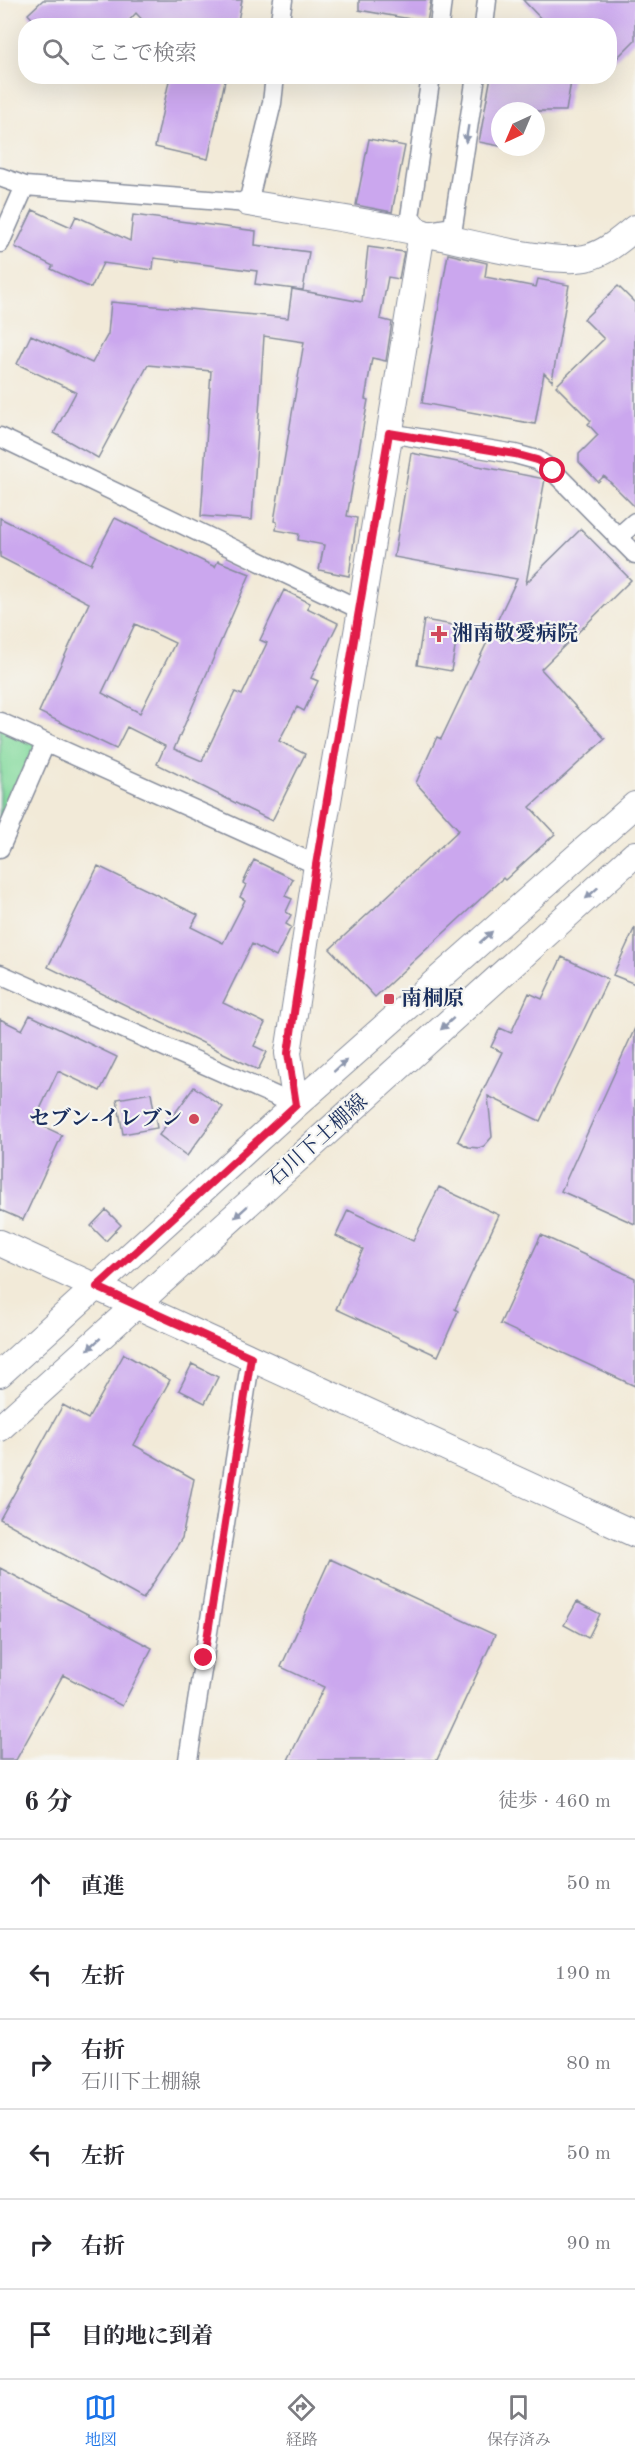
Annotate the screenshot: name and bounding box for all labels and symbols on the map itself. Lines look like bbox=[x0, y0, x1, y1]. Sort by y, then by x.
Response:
north arrow bbox=[491, 102, 545, 156]
one-way arrow bbox=[463, 125, 472, 144]
route start bbox=[539, 457, 565, 483]
place label: 湘南敬愛病院 bbox=[452, 622, 578, 645]
marker: 湘南敬愛病院 bbox=[430, 625, 448, 643]
one-way arrow bbox=[584, 886, 599, 900]
one-way arrow bbox=[478, 931, 493, 944]
place label: 南桐原 bbox=[401, 987, 464, 1010]
marker: 南桐原 bbox=[382, 992, 396, 1006]
one-way arrow bbox=[440, 1017, 455, 1030]
one-way arrow bbox=[332, 1060, 347, 1073]
street label: 石川下土棚線 bbox=[263, 1090, 372, 1191]
place label: セブン-イレブン bbox=[29, 1107, 182, 1130]
marker: セブン-イレブン bbox=[187, 1112, 201, 1126]
one-way arrow bbox=[233, 1205, 248, 1219]
one-way arrow bbox=[87, 1337, 102, 1350]
route end bbox=[190, 1644, 216, 1670]

